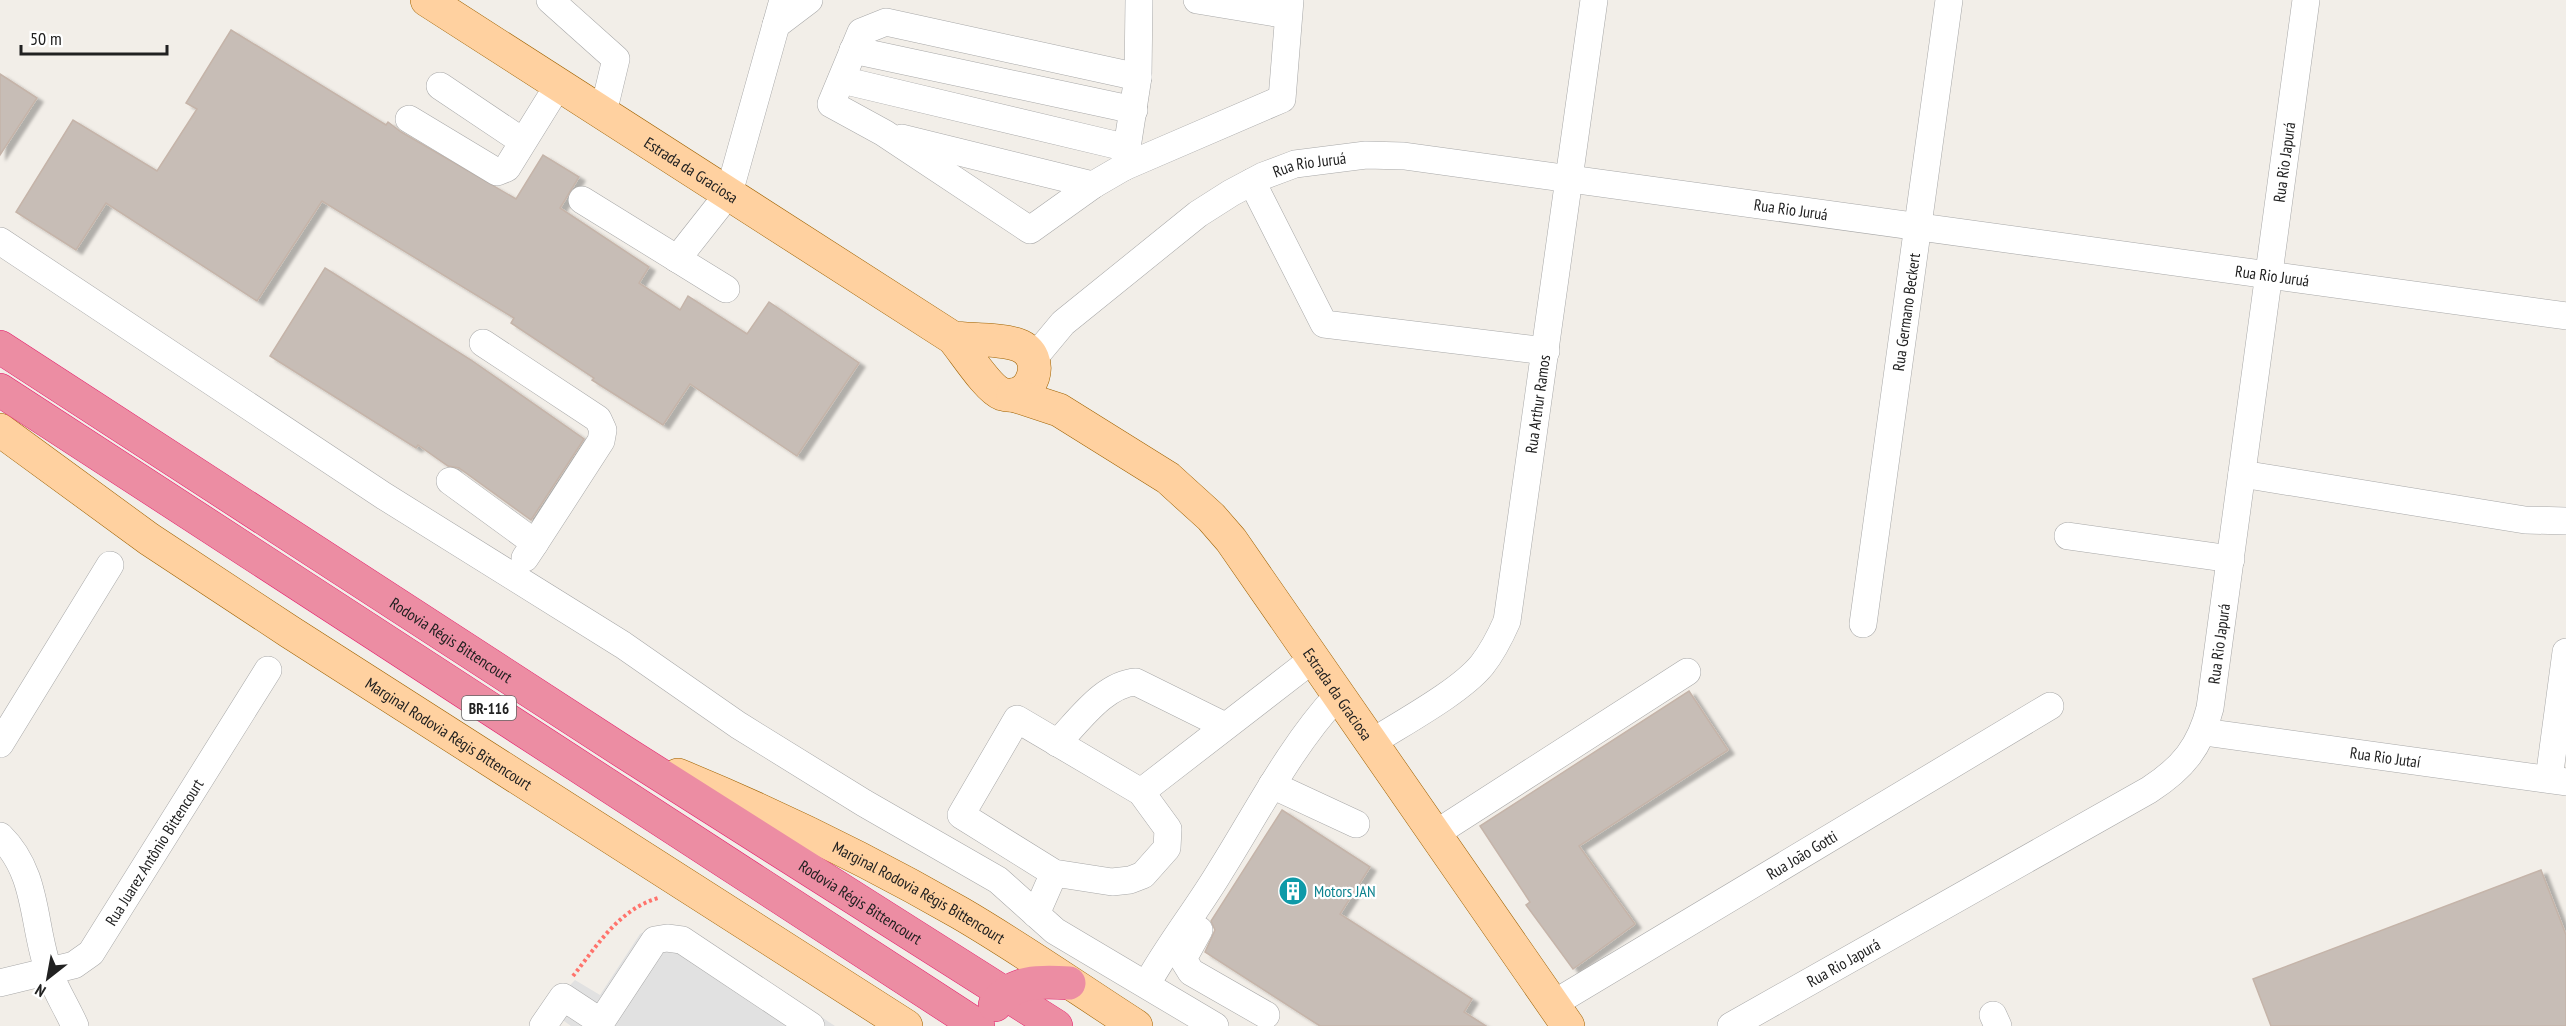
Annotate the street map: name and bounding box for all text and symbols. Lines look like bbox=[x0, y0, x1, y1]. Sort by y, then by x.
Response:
scale bar bbox=[21, 18, 166, 56]
text: 50 m bbox=[30, 27, 62, 50]
street label: Rua Rio Japurá bbox=[2269, 121, 2299, 204]
street label: Estrada da Graciosa bbox=[640, 132, 742, 207]
street label: Rua Rio Juruá bbox=[1270, 148, 1347, 181]
street label: Rua Rio Juruá bbox=[1753, 194, 1829, 224]
street label: Rua Germano Beckert bbox=[1888, 251, 1924, 372]
street label: Rua Rio Juruá bbox=[2234, 261, 2311, 291]
street label: Rua Arthur Ramos bbox=[1521, 353, 1554, 455]
street label: Rodovia Régis Bittencourt bbox=[386, 593, 517, 687]
street label: Rua Rio Japurá bbox=[2203, 602, 2234, 685]
street label: Estrada da Graciosa bbox=[1299, 644, 1377, 744]
street label: Marginal Rodovia Régis Bittencourt bbox=[362, 673, 536, 795]
road number: BR-116 bbox=[462, 696, 516, 720]
street label: Rua Rio Jutaí bbox=[2349, 742, 2422, 772]
street label: Rua Juarez Antônio Bittencourt bbox=[101, 774, 208, 929]
street label: Rua João Gotti bbox=[1763, 826, 1841, 884]
street label: Marginal Rodovia Régis Bittencourt bbox=[829, 839, 1007, 949]
street label: Rodovia Régis Bittencourt bbox=[796, 855, 926, 947]
building icon: Motors JAN bbox=[1277, 875, 1309, 907]
place label: Motors JAN bbox=[1314, 881, 1376, 901]
street label: Rua Rio Japurá bbox=[1803, 934, 1883, 991]
north arrow bbox=[18, 948, 78, 1008]
text: N bbox=[31, 980, 49, 1002]

